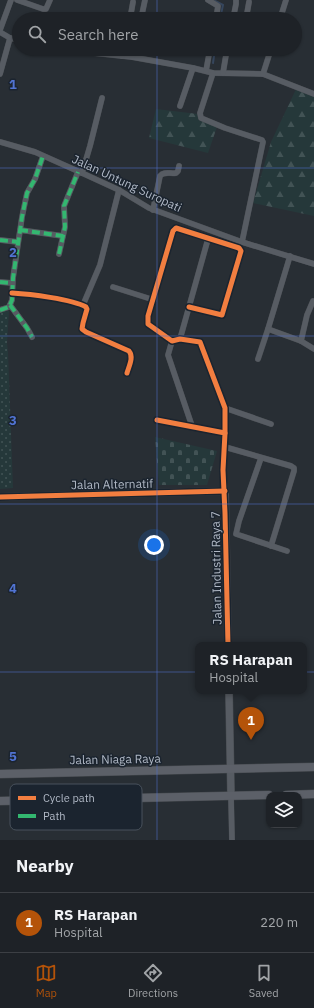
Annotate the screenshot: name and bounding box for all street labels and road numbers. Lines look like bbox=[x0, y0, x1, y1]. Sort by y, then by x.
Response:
street label: Jalan Untung Suropati bbox=[70, 151, 184, 215]
street label: Jalan Alternatif bbox=[71, 476, 153, 492]
street label: Jalan Industri Raya 7 bbox=[208, 511, 224, 625]
street label: Jalan Niaga Raya bbox=[69, 751, 161, 767]

